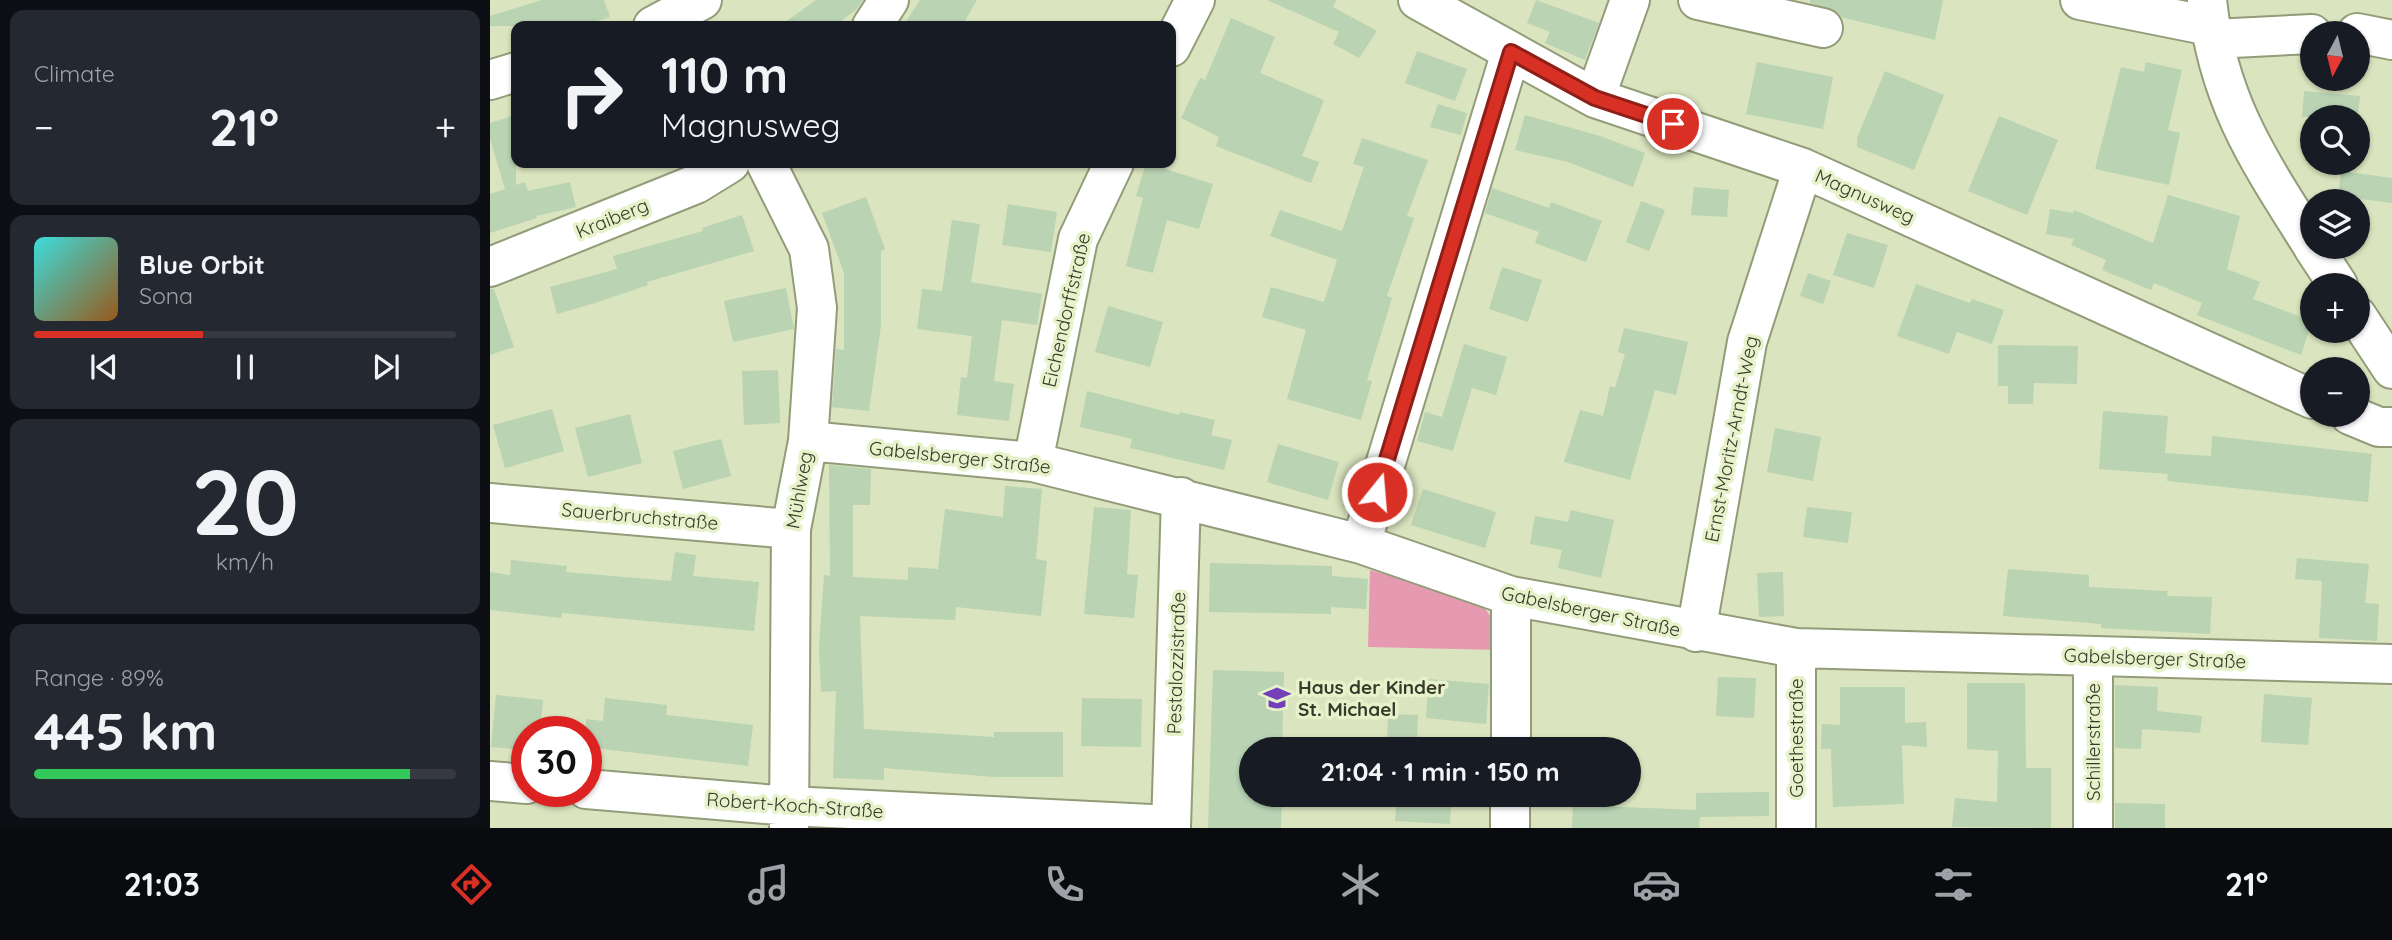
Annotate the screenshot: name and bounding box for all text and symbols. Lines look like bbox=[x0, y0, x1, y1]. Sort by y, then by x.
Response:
north arrow bbox=[2300, 21, 2370, 91]
map controls bbox=[2300, 21, 2370, 427]
text: 110 m bbox=[661, 44, 788, 105]
icon: right bbox=[546, 49, 637, 140]
text: Climate bbox=[34, 59, 115, 88]
text: 21° bbox=[209, 94, 279, 159]
pin bbox=[1643, 94, 1703, 154]
text: − bbox=[34, 103, 54, 151]
text: + bbox=[435, 103, 456, 151]
text: Magnusweg bbox=[661, 105, 841, 145]
icon: arrive bbox=[1654, 105, 1692, 143]
button: search bbox=[2300, 105, 2370, 175]
street label: Magnusweg bbox=[1811, 163, 1919, 229]
button: layers bbox=[2300, 189, 2370, 259]
street label: Kraiberg bbox=[572, 193, 652, 243]
street label: Eichendorffstraße bbox=[1037, 231, 1095, 389]
text: Blue Orbit bbox=[139, 248, 265, 281]
button: + bbox=[2300, 273, 2370, 343]
text: Sona bbox=[139, 281, 193, 310]
street label: Ernst-Moritz-Arndt-Weg bbox=[1699, 334, 1763, 544]
icon: previous bbox=[85, 348, 123, 386]
icon: pause bbox=[226, 348, 264, 386]
icon: next bbox=[367, 348, 405, 386]
button: − bbox=[2300, 357, 2370, 427]
street label: Gabelsberger Straße bbox=[868, 436, 1052, 478]
text: 20 bbox=[191, 444, 299, 558]
street label: Mühlweg bbox=[780, 449, 818, 531]
position arrow bbox=[1340, 455, 1414, 529]
street label: Sauerbruchstraße bbox=[561, 497, 719, 535]
text: km/h bbox=[216, 547, 274, 576]
street label: Gabelsberger Straße bbox=[1499, 580, 1683, 642]
street label: Pestalozzistraße bbox=[1162, 591, 1190, 735]
street label: Gabelsberger Straße bbox=[2063, 643, 2247, 673]
text: Range · 89% bbox=[34, 663, 164, 692]
place label: Haus der Kinder St. Michael bbox=[1298, 675, 1445, 721]
street label: Goethestraße bbox=[1784, 678, 1808, 798]
school or university icon: Haus der Kinder St. Michael bbox=[1262, 683, 1292, 713]
street label: Schillerstraße bbox=[2081, 683, 2105, 801]
text: 445 km bbox=[34, 698, 217, 763]
speed limit sign: 30 bbox=[511, 716, 602, 807]
text: 21:04 · 1 min · 150 m bbox=[1320, 755, 1560, 788]
street label: Robert-Koch-Straße bbox=[706, 787, 884, 823]
icon: directions bbox=[447, 860, 496, 909]
icon: music bbox=[744, 860, 793, 909]
icon: phone bbox=[1040, 860, 1089, 909]
icon: climate bbox=[1336, 860, 1385, 909]
icon: car bbox=[1632, 860, 1681, 909]
icon: filters bbox=[1929, 860, 1978, 909]
text: 21:03 bbox=[124, 864, 200, 904]
text: 21° bbox=[2225, 864, 2268, 904]

